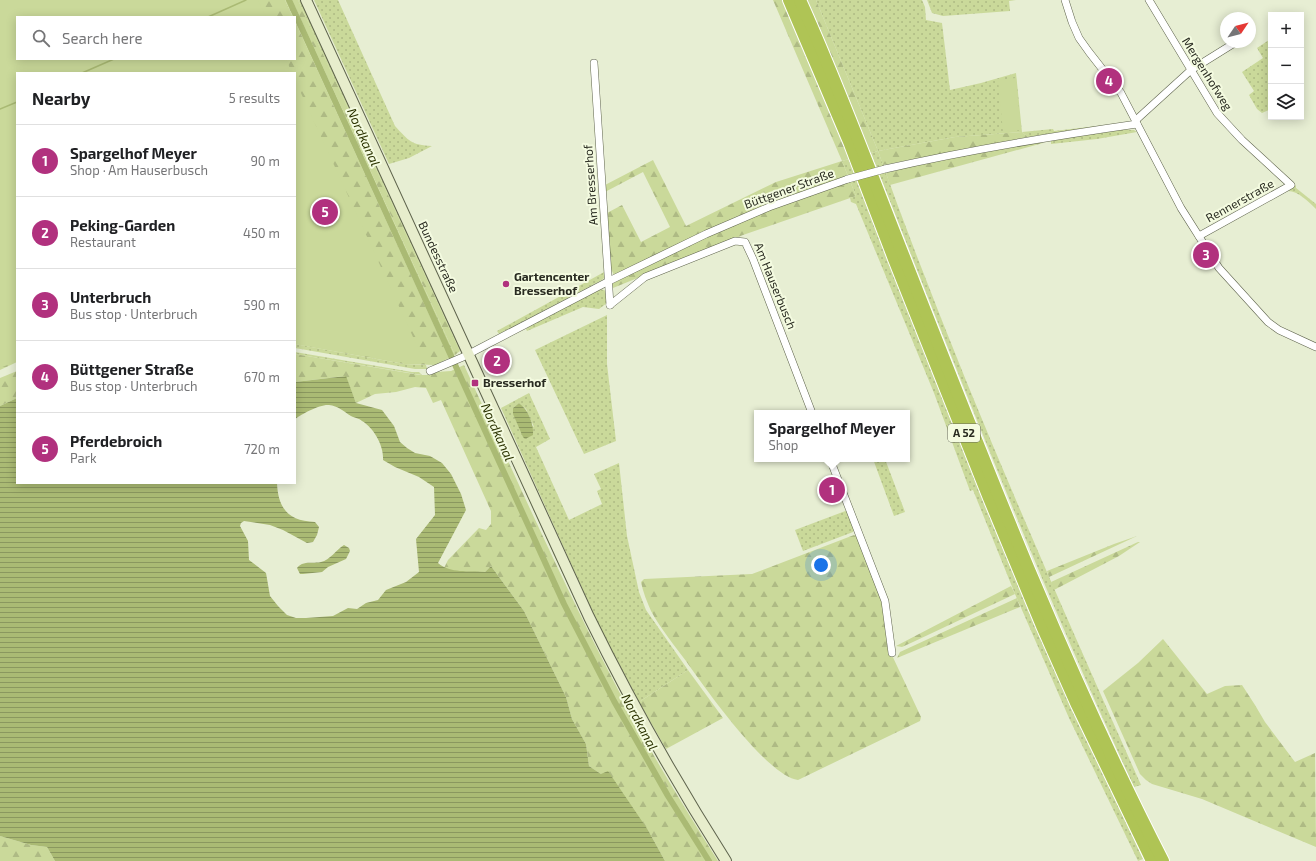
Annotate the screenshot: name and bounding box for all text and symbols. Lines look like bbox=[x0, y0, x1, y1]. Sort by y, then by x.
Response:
north arrow bbox=[1220, 12, 1256, 48]
map controls bbox=[1268, 12, 1304, 120]
button: + bbox=[1268, 12, 1304, 48]
search box bbox=[16, 16, 296, 60]
icon: search bbox=[30, 27, 52, 49]
text: Search here bbox=[62, 29, 143, 47]
street label: Mergenhofweg bbox=[1180, 35, 1236, 113]
button: − bbox=[1268, 48, 1304, 84]
pin: 4 bbox=[1096, 66, 1122, 96]
button: layers bbox=[1268, 84, 1304, 120]
text: Nearby bbox=[32, 88, 90, 108]
text: 5 results bbox=[229, 90, 280, 106]
water label: Nordkanal bbox=[344, 105, 384, 169]
text: Spargelhof Meyer bbox=[70, 144, 197, 162]
street label: Am Bresserhof bbox=[580, 144, 600, 226]
text: 1 bbox=[42, 153, 48, 169]
text: 90 m bbox=[250, 153, 280, 169]
text: Shop · Am Hauserbusch bbox=[70, 162, 208, 178]
street label: Büttgener Straße bbox=[742, 165, 835, 211]
street label: Rennerstraße bbox=[1203, 176, 1276, 225]
pin: 5 bbox=[312, 197, 338, 227]
text: Peking-Garden bbox=[70, 216, 175, 234]
street label: Bundesstraße bbox=[416, 219, 462, 295]
text: 2 bbox=[41, 225, 49, 241]
text: 450 m bbox=[243, 225, 280, 241]
text: Restaurant bbox=[70, 234, 136, 250]
street label: Am Hauserbusch bbox=[752, 240, 800, 331]
pin: 3 bbox=[1193, 240, 1219, 270]
place label: Gartencenter Bresserhof bbox=[514, 269, 589, 297]
marker: Gartencenter Bresserhof bbox=[501, 279, 511, 289]
text: Unterbruch bbox=[70, 288, 151, 306]
text: 3 bbox=[41, 297, 49, 313]
text: 590 m bbox=[243, 297, 280, 313]
text: Bus stop · Unterbruch bbox=[70, 306, 198, 322]
pin: 2 bbox=[484, 346, 510, 376]
text: Büttgener Straße bbox=[70, 360, 194, 378]
text: 4 bbox=[41, 369, 49, 385]
text: 670 m bbox=[244, 369, 280, 385]
place label: Bresserhof bbox=[483, 375, 547, 389]
text: Bus stop · Unterbruch bbox=[70, 378, 198, 394]
marker: Bresserhof bbox=[470, 378, 480, 388]
water label: Nordkanal bbox=[478, 400, 518, 464]
popup bbox=[754, 410, 910, 462]
text: Spargelhof Meyer bbox=[769, 419, 895, 437]
road number: A 52 bbox=[948, 424, 980, 442]
text: Pferdebroich bbox=[70, 432, 162, 450]
text: Shop bbox=[769, 437, 798, 453]
text: 5 bbox=[41, 441, 49, 457]
text: 720 m bbox=[244, 441, 280, 457]
text: Park bbox=[70, 450, 97, 466]
pin: 1 bbox=[819, 475, 845, 505]
your location bbox=[811, 555, 831, 575]
water label: Nordkanal bbox=[618, 691, 662, 753]

